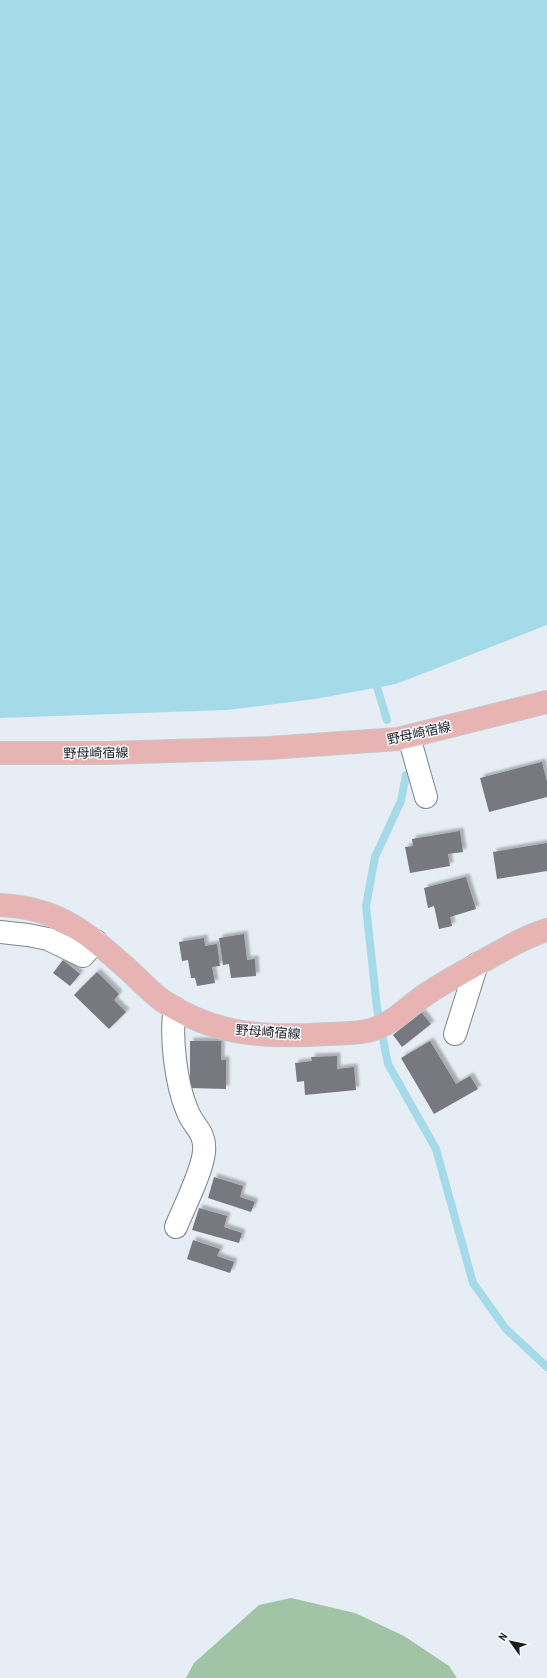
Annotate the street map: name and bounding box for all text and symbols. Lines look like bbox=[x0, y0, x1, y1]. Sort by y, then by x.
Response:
street label: 野母崎宿線 bbox=[385, 718, 453, 748]
street label: 野母崎宿線 bbox=[63, 744, 129, 762]
street label: 野母崎宿線 bbox=[235, 1021, 301, 1043]
north arrow bbox=[491, 1622, 531, 1662]
text: N bbox=[495, 1630, 510, 1643]

